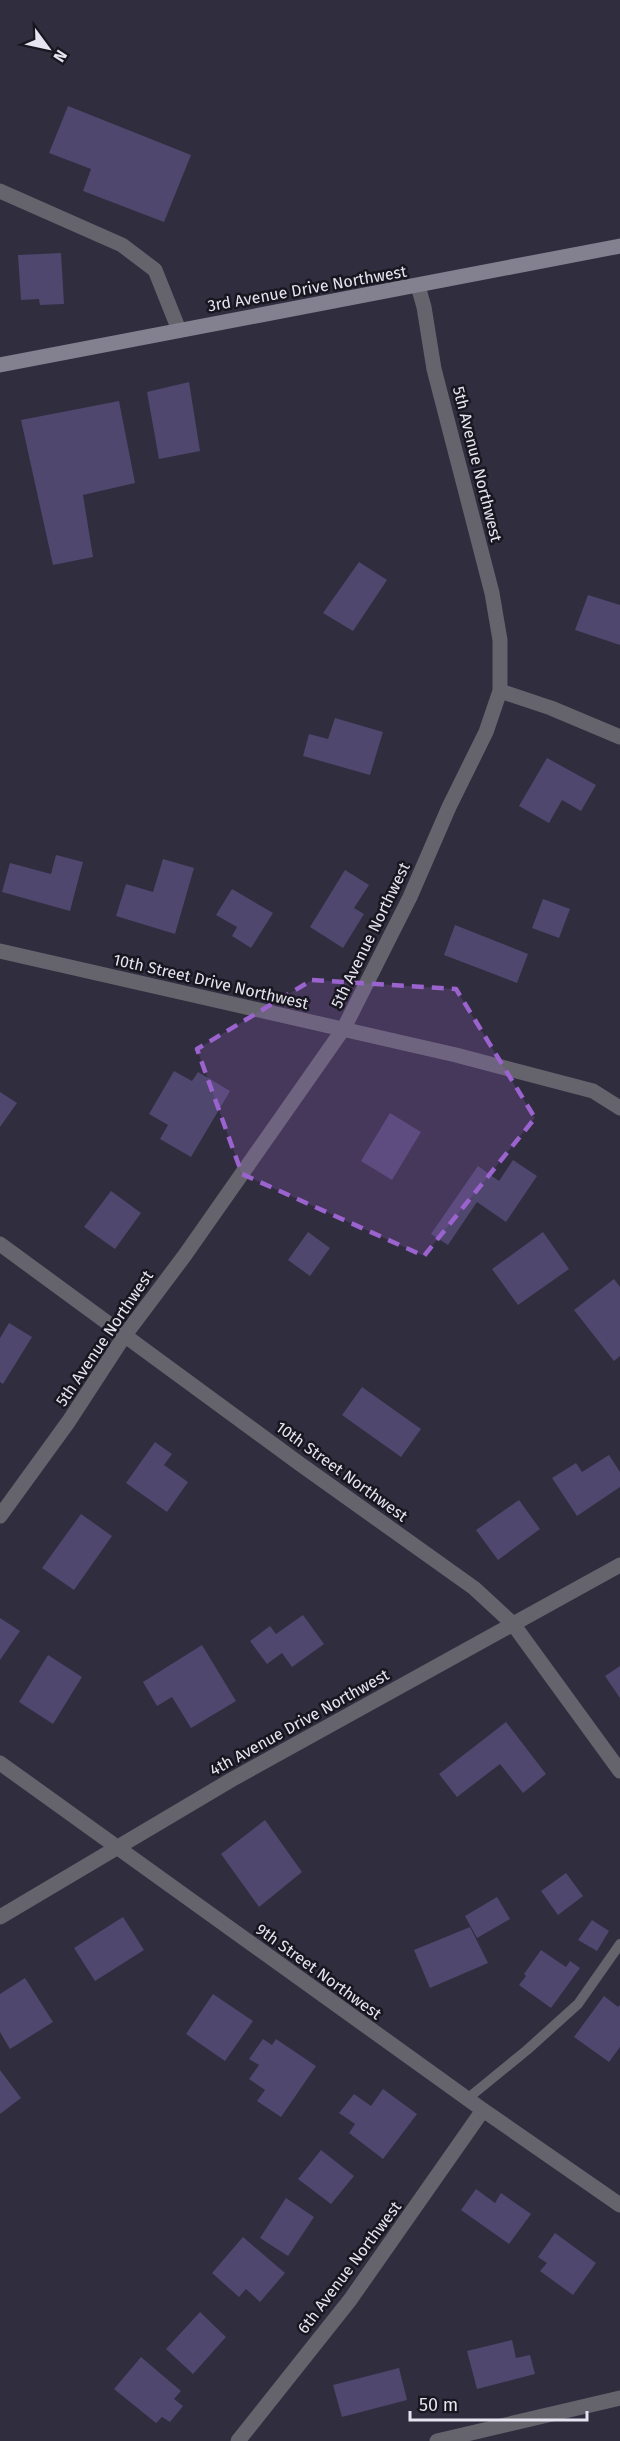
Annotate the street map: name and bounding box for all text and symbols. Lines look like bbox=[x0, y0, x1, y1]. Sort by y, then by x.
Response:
north arrow bbox=[18, 18, 78, 78]
text: N bbox=[49, 46, 71, 66]
street label: 3rd Avenue Drive Northwest bbox=[206, 262, 408, 315]
street label: 5th Avenue Northwest bbox=[449, 384, 506, 544]
street label: 5th Avenue Northwest bbox=[327, 859, 414, 1011]
street label: 10th Street Drive Northwest bbox=[111, 950, 311, 1013]
street label: 5th Avenue Northwest bbox=[52, 1267, 157, 1410]
street label: 10th Street Northwest bbox=[272, 1417, 411, 1526]
street label: 4th Avenue Drive Northwest bbox=[206, 1665, 392, 1780]
street label: 9th Street Northwest bbox=[252, 1919, 385, 2023]
street label: 6th Avenue Northwest bbox=[294, 2197, 405, 2337]
scale bar bbox=[410, 2384, 587, 2422]
text: 50 m bbox=[419, 2394, 458, 2416]

